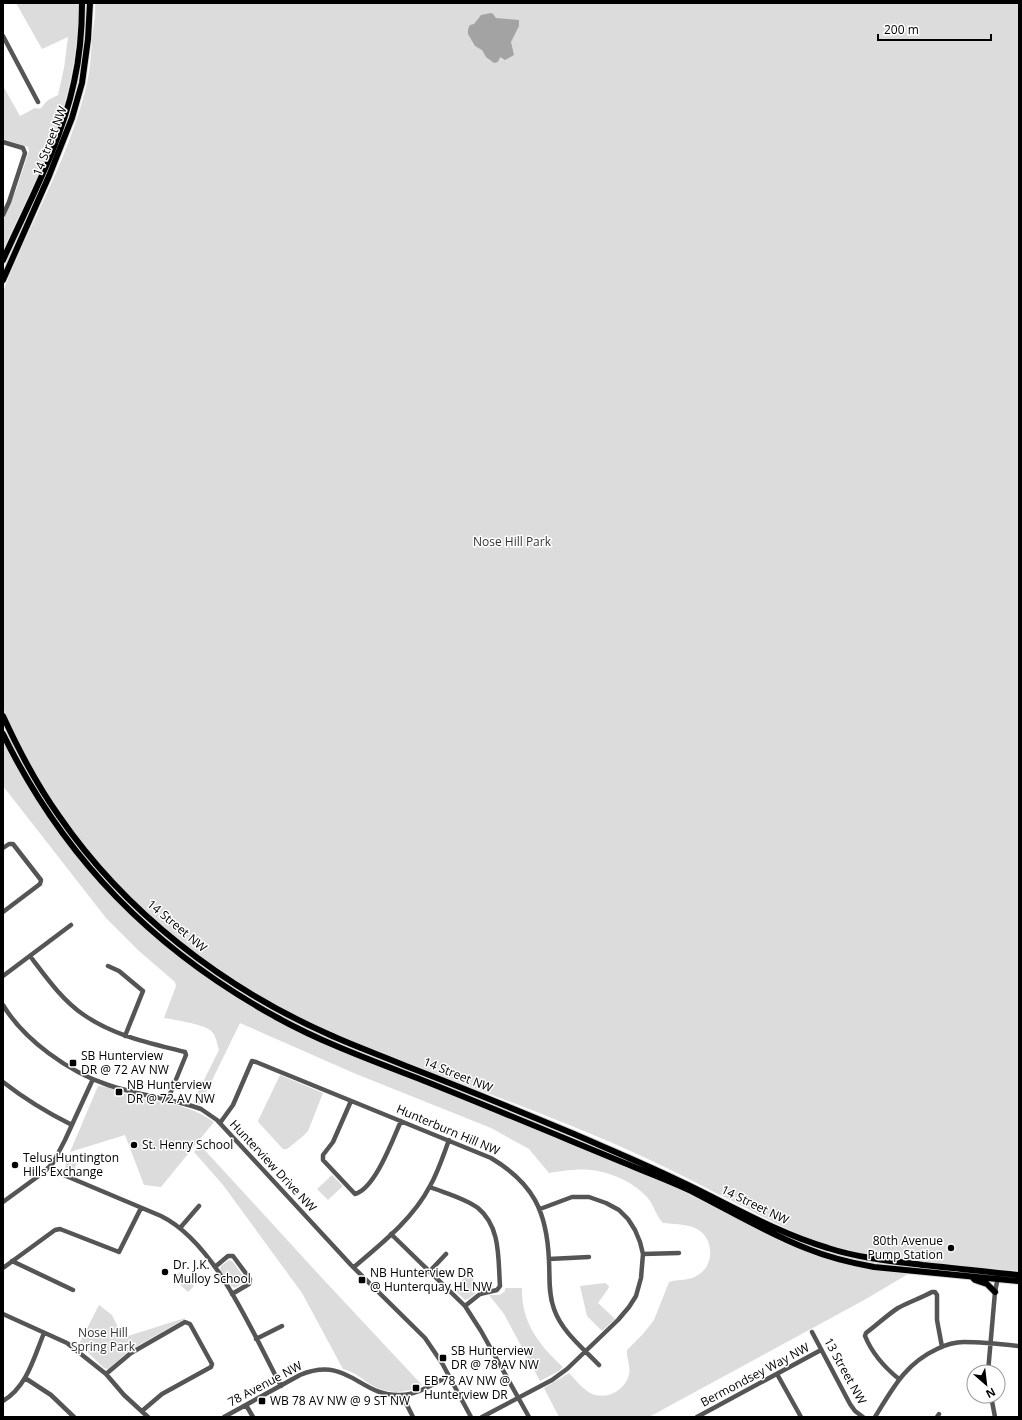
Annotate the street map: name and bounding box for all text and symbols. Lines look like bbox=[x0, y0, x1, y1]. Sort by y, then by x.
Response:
scale bar bbox=[878, 16, 991, 42]
text: 200 m bbox=[884, 21, 919, 38]
street label: 14 Street NW bbox=[28, 103, 71, 178]
park label: Nose Hill Park bbox=[473, 533, 552, 550]
street label: 14 Street NW bbox=[144, 895, 211, 956]
place label: SB Hunterview DR @ 72 AV NW bbox=[81, 1047, 169, 1078]
street label: 14 Street NW bbox=[421, 1053, 495, 1096]
marker: SB Hunterview DR @ 72 AV NW bbox=[68, 1058, 78, 1068]
place label: NB Hunterview DR @ 72 AV NW bbox=[127, 1076, 215, 1107]
marker: NB Hunterview DR @ 72 AV NW bbox=[114, 1087, 124, 1097]
street label: Hunterburn Hill NW bbox=[394, 1100, 502, 1159]
street label: Hunterview Drive NW bbox=[226, 1116, 321, 1215]
place label: St. Henry School bbox=[142, 1136, 233, 1153]
marker: St. Henry School bbox=[129, 1140, 139, 1150]
place label: Telus Huntington Hills Exchange bbox=[23, 1149, 119, 1180]
marker: Telus Huntington Hills Exchange bbox=[10, 1160, 20, 1170]
street label: 14 Street NW bbox=[718, 1181, 792, 1228]
place label: 80th Avenue Pump Station bbox=[867, 1232, 943, 1263]
marker: 80th Avenue Pump Station bbox=[946, 1243, 956, 1253]
place label: Dr. J.K. Mulloy School bbox=[173, 1256, 251, 1287]
place label: NB Hunterview DR @ Hunterquay HL NW bbox=[370, 1264, 492, 1295]
marker: Dr. J.K. Mulloy School bbox=[160, 1267, 170, 1277]
marker: NB Hunterview DR @ Hunterquay HL NW bbox=[357, 1275, 367, 1285]
park label: Nose Hill Spring Park bbox=[71, 1324, 136, 1355]
street label: 13 Street NW bbox=[820, 1334, 871, 1407]
street label: Bermondsey Way NW bbox=[697, 1339, 812, 1410]
place label: SB Hunterview DR @ 78 AV NW bbox=[451, 1342, 539, 1373]
marker: SB Hunterview DR @ 78 AV NW bbox=[438, 1353, 448, 1363]
street label: 78 Avenue NW bbox=[225, 1357, 305, 1410]
north arrow bbox=[966, 1364, 1006, 1404]
place label: EB 78 AV NW @ Hunterview DR bbox=[424, 1372, 510, 1403]
marker: EB 78 AV NW @ Hunterview DR bbox=[411, 1383, 421, 1393]
text: N bbox=[983, 1385, 998, 1402]
place label: WB 78 AV NW @ 9 ST NW bbox=[270, 1392, 410, 1409]
marker: WB 78 AV NW @ 9 ST NW bbox=[257, 1396, 267, 1406]

